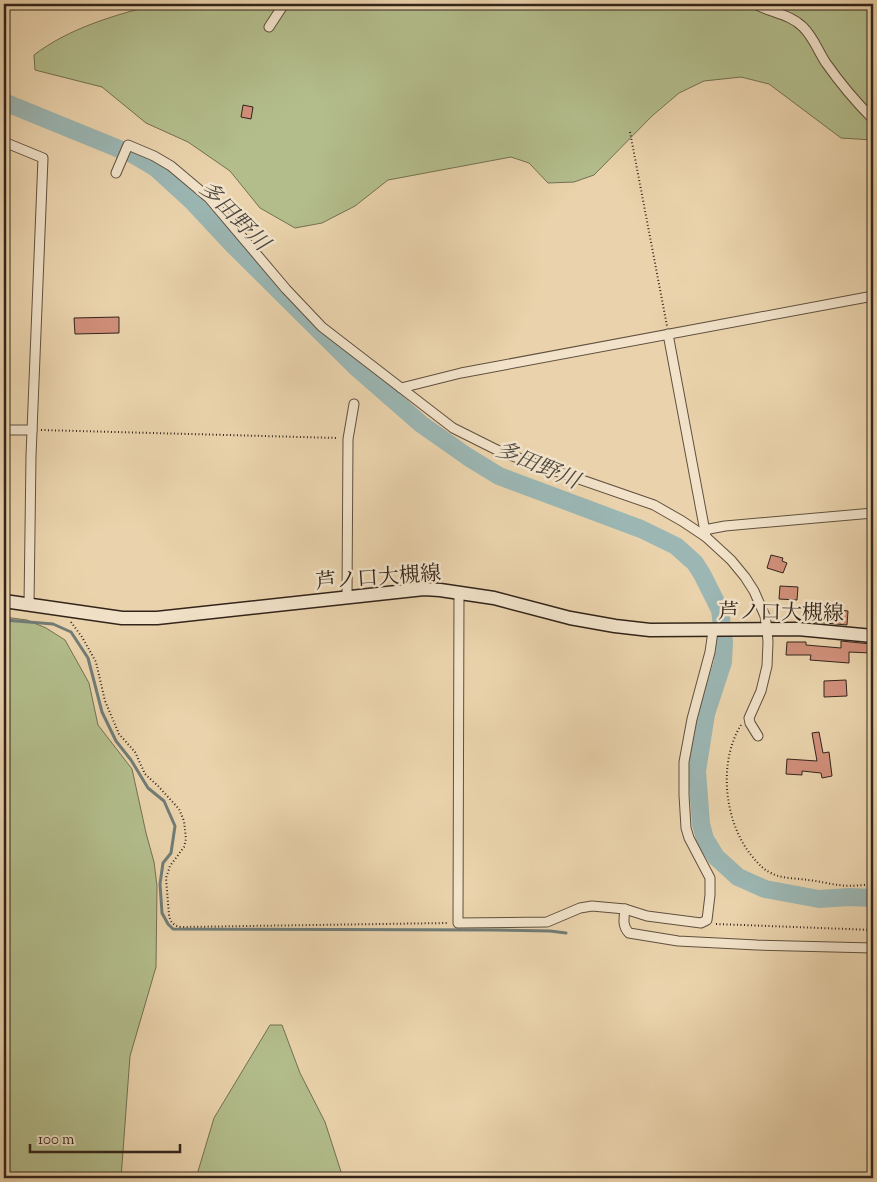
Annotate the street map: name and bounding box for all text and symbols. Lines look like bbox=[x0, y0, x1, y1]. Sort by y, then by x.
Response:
water label: 多田野川 bbox=[190, 175, 277, 261]
water label: 多田野川 bbox=[490, 435, 585, 499]
street label: 芦ノ口大槻線 bbox=[314, 560, 442, 598]
street label: 芦ノ口大槻線 bbox=[718, 598, 844, 630]
scale bar bbox=[30, 1122, 180, 1154]
text: 100 m bbox=[38, 1130, 75, 1151]

